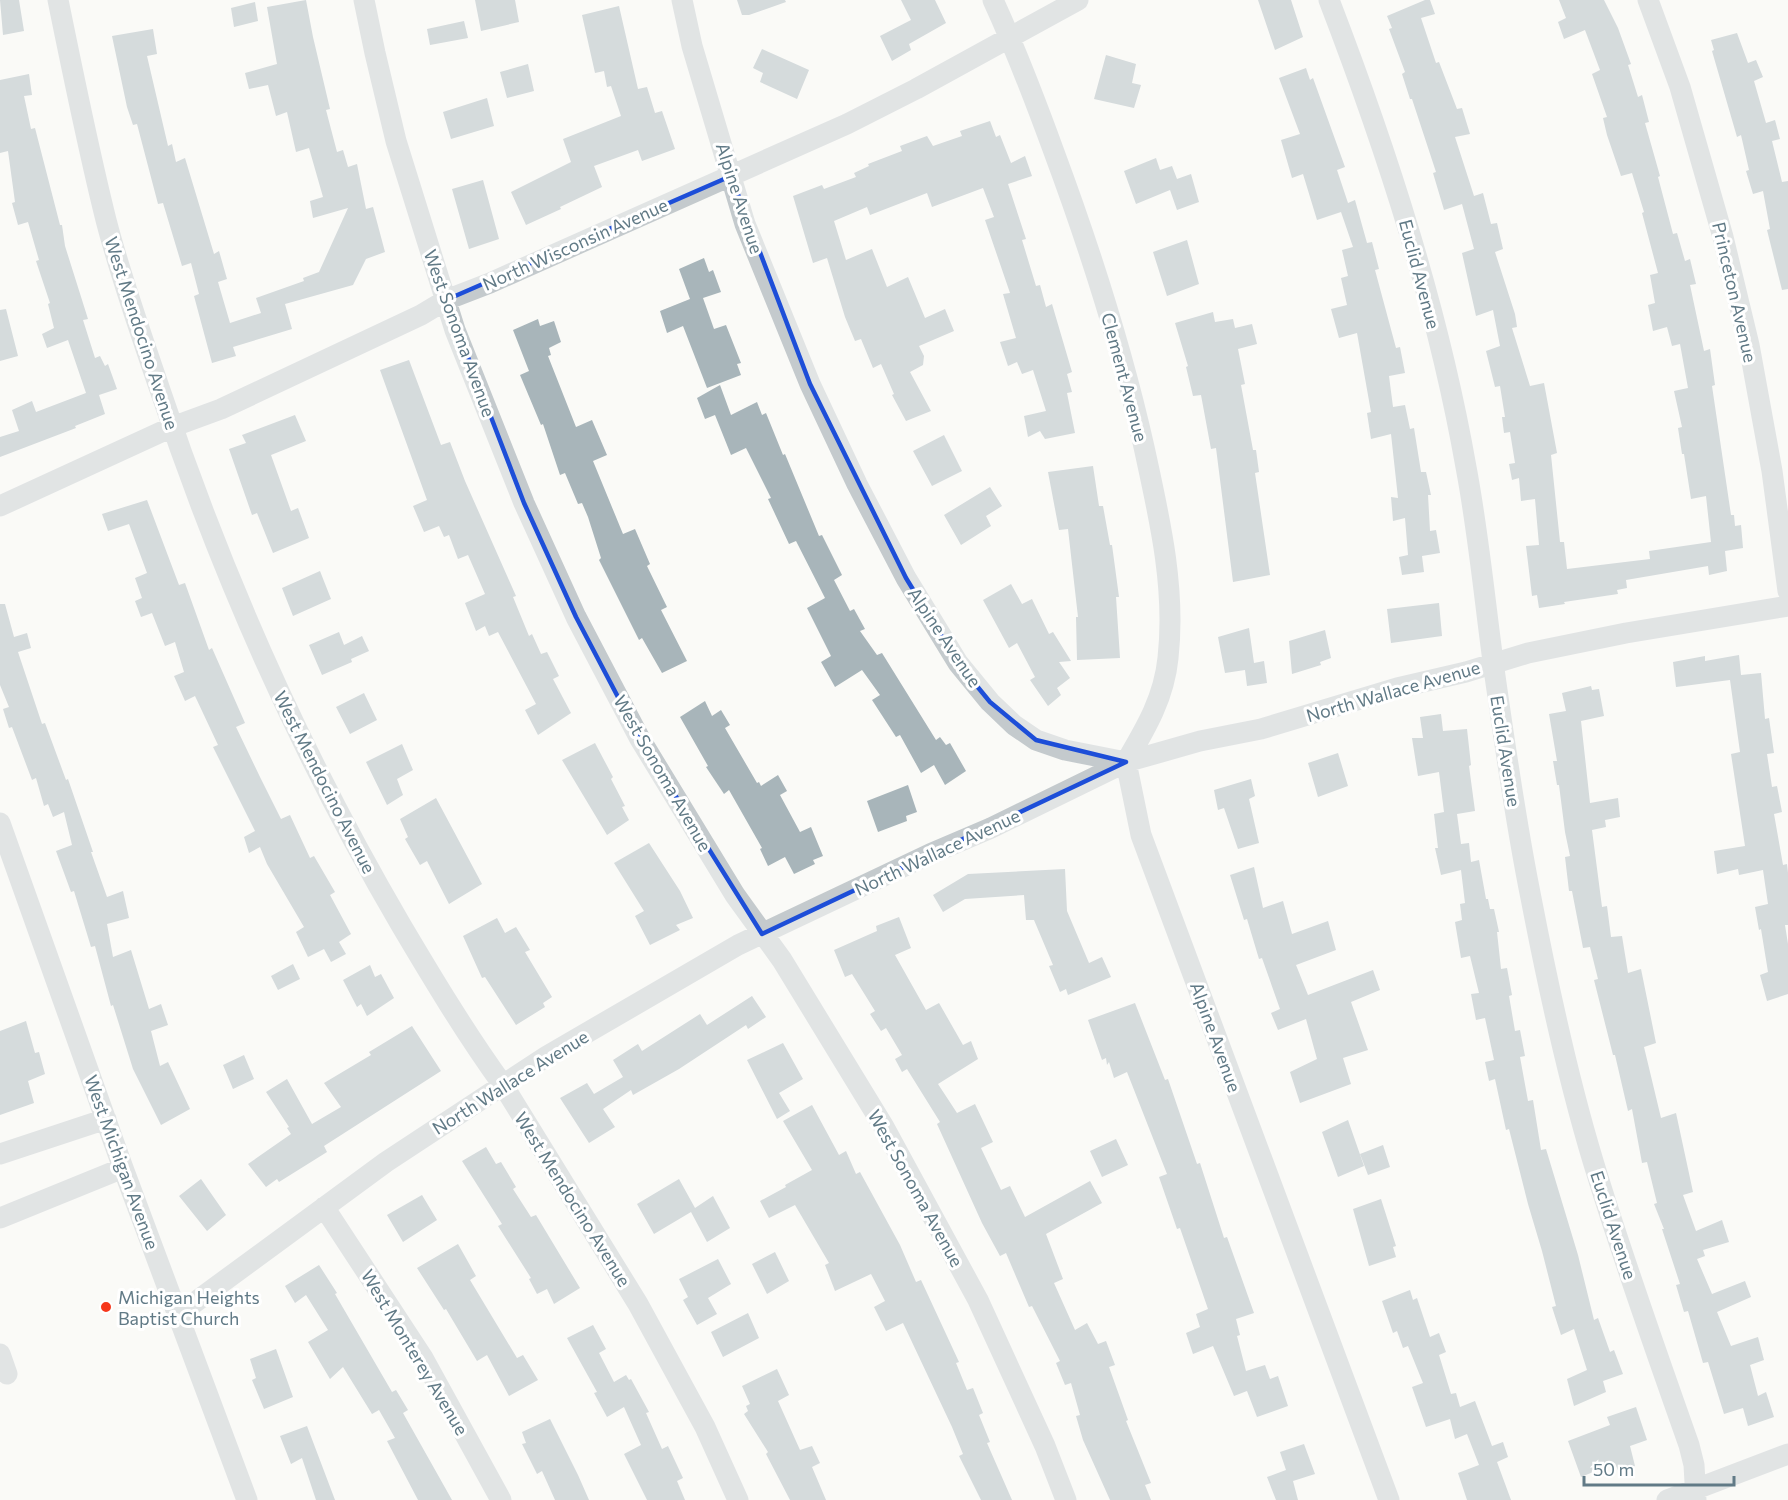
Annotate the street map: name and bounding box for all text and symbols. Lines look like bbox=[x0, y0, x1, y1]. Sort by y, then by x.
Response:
street label: Alpine Avenue bbox=[712, 140, 768, 256]
street label: North Wisconsin Avenue bbox=[479, 193, 671, 295]
street label: Euclid Avenue bbox=[1395, 217, 1445, 331]
street label: Princeton Avenue bbox=[1708, 220, 1762, 364]
street label: West Mendocino Avenue bbox=[100, 234, 184, 432]
street label: West Sonoma Avenue bbox=[419, 246, 501, 420]
street label: Clement Avenue bbox=[1097, 310, 1153, 444]
street label: Alpine Avenue bbox=[904, 583, 986, 691]
street label: North Wallace Avenue bbox=[1304, 656, 1482, 726]
street label: West Mendocino Avenue bbox=[269, 687, 381, 877]
street label: West Sonoma Avenue bbox=[609, 691, 717, 855]
street label: Euclid Avenue bbox=[1486, 694, 1526, 808]
street label: North Wallace Avenue bbox=[851, 804, 1023, 900]
street label: Alpine Avenue bbox=[1186, 979, 1246, 1095]
street label: North Wallace Avenue bbox=[428, 1025, 592, 1139]
street label: West Michigan Avenue bbox=[80, 1072, 164, 1252]
street label: West Sonoma Avenue bbox=[864, 1105, 968, 1271]
street label: West Mendocino Avenue bbox=[510, 1108, 636, 1290]
street label: Euclid Avenue bbox=[1586, 1168, 1642, 1282]
street label: West Monterey Avenue bbox=[357, 1265, 473, 1439]
place label: Michigan Heights Baptist Church bbox=[118, 1286, 260, 1329]
marker: Michigan Heights Baptist Church bbox=[99, 1300, 113, 1314]
scale bar bbox=[1584, 1449, 1734, 1487]
text: 50 m bbox=[1593, 1458, 1634, 1480]

